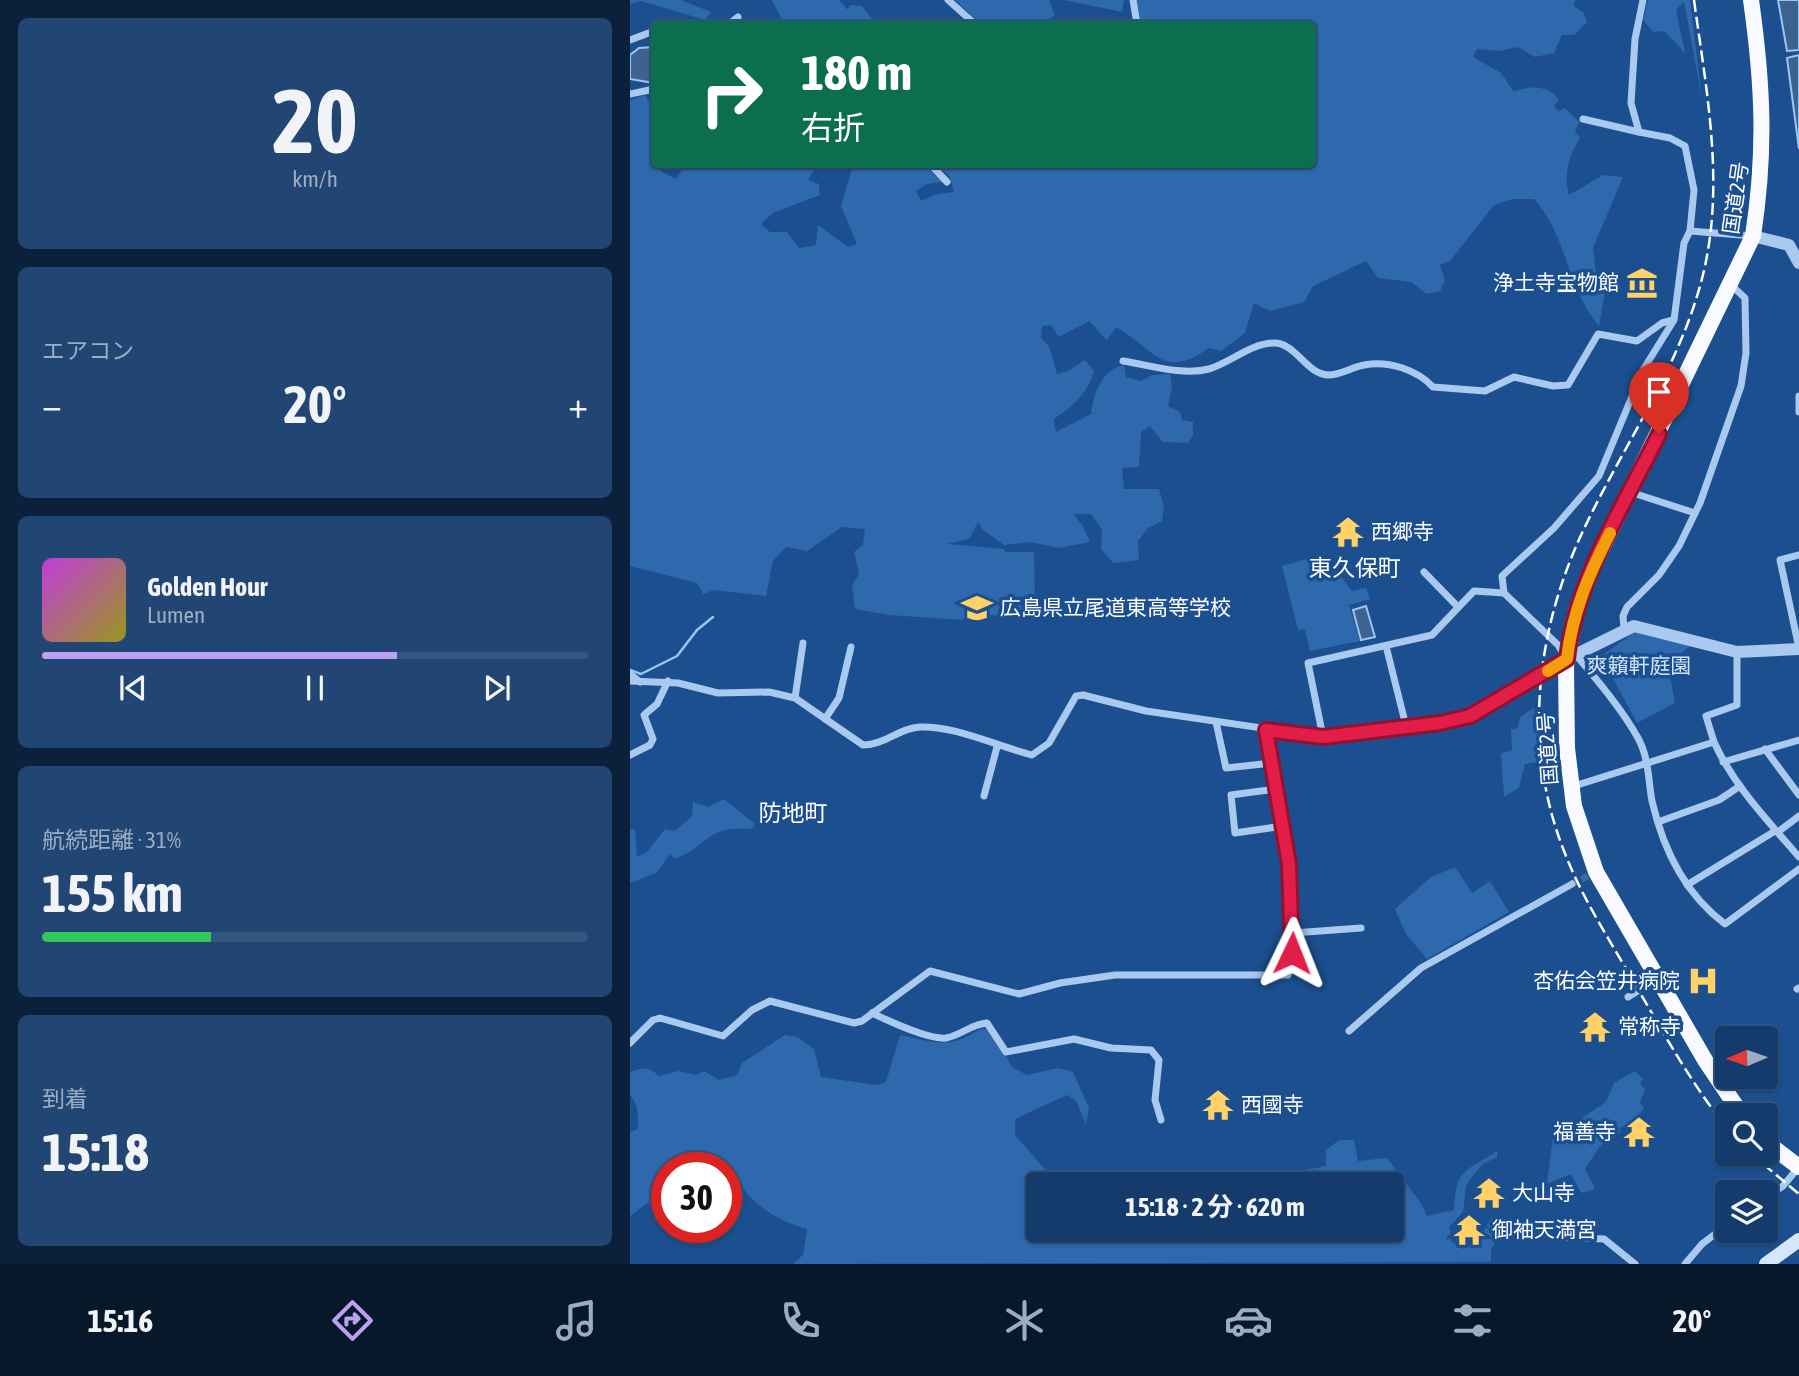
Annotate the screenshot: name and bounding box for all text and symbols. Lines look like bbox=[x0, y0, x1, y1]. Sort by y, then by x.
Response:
text: 180 m bbox=[801, 44, 912, 100]
icon: right bbox=[686, 49, 777, 140]
text: 20 bbox=[272, 68, 358, 172]
text: 右折 bbox=[801, 109, 865, 146]
street label: 国道2号 bbox=[1718, 160, 1752, 236]
text: km/h bbox=[292, 166, 338, 192]
museum icon: 浄土寺宝物館 bbox=[1625, 266, 1659, 300]
place label: 浄土寺宝物館 bbox=[1493, 270, 1619, 294]
text: エアコン bbox=[42, 338, 134, 364]
pin bbox=[1629, 362, 1689, 434]
icon: arrive bbox=[1640, 373, 1678, 411]
text: 20° bbox=[283, 374, 347, 434]
text: − bbox=[42, 383, 62, 426]
text: + bbox=[568, 383, 588, 426]
temple icon: 西郷寺 bbox=[1331, 515, 1365, 549]
place label: 西郷寺 bbox=[1371, 519, 1434, 543]
district label: 東久保町 bbox=[1309, 555, 1401, 581]
text: Golden Hour bbox=[147, 572, 267, 602]
school or university icon: 広島県立尾道東高等学校 bbox=[960, 591, 994, 625]
place label: 広島県立尾道東高等学校 bbox=[1000, 595, 1231, 619]
text: Lumen bbox=[147, 602, 205, 628]
park label: 爽籟軒庭園 bbox=[1587, 653, 1692, 677]
icon: previous bbox=[114, 669, 152, 707]
icon: pause bbox=[296, 669, 334, 707]
icon: next bbox=[478, 669, 516, 707]
street label: 国道2号 bbox=[1532, 712, 1562, 786]
district label: 防地町 bbox=[759, 800, 828, 826]
text: 航続距離 · 31% bbox=[42, 827, 181, 853]
text: 155 km bbox=[42, 863, 183, 923]
position arrow bbox=[1255, 916, 1329, 990]
hospital icon: 杏佑会笠井病院 bbox=[1686, 964, 1720, 998]
place label: 杏佑会笠井病院 bbox=[1533, 968, 1680, 992]
temple icon: 常称寺 bbox=[1578, 1010, 1612, 1044]
place label: 常称寺 bbox=[1618, 1014, 1681, 1038]
north arrow bbox=[1715, 1026, 1778, 1088]
map controls bbox=[1715, 1026, 1778, 1243]
text: 到着 bbox=[42, 1086, 88, 1112]
temple icon: 西國寺 bbox=[1201, 1088, 1235, 1122]
place label: 西國寺 bbox=[1241, 1092, 1304, 1116]
button: search bbox=[1715, 1103, 1778, 1166]
temple icon: 福善寺 bbox=[1622, 1115, 1656, 1149]
place label: 福善寺 bbox=[1553, 1119, 1616, 1143]
text: 15:18 bbox=[42, 1122, 149, 1182]
speed limit sign: 30 bbox=[651, 1152, 742, 1243]
temple icon: 大山寺 bbox=[1472, 1176, 1506, 1210]
place label: 大山寺 bbox=[1512, 1180, 1575, 1204]
button: layers bbox=[1715, 1180, 1778, 1243]
text: 15:18 · 2 分 · 620 m bbox=[1125, 1192, 1305, 1222]
temple icon: 御袖天満宮 bbox=[1452, 1213, 1486, 1247]
place label: 御袖天満宮 bbox=[1492, 1217, 1597, 1241]
icon: directions bbox=[328, 1296, 377, 1345]
icon: music bbox=[552, 1296, 601, 1345]
icon: phone bbox=[776, 1296, 825, 1345]
icon: climate bbox=[1000, 1296, 1049, 1345]
icon: car bbox=[1224, 1296, 1273, 1345]
icon: filters bbox=[1448, 1296, 1497, 1345]
text: 15:16 bbox=[88, 1302, 153, 1339]
text: 20° bbox=[1672, 1302, 1711, 1339]

